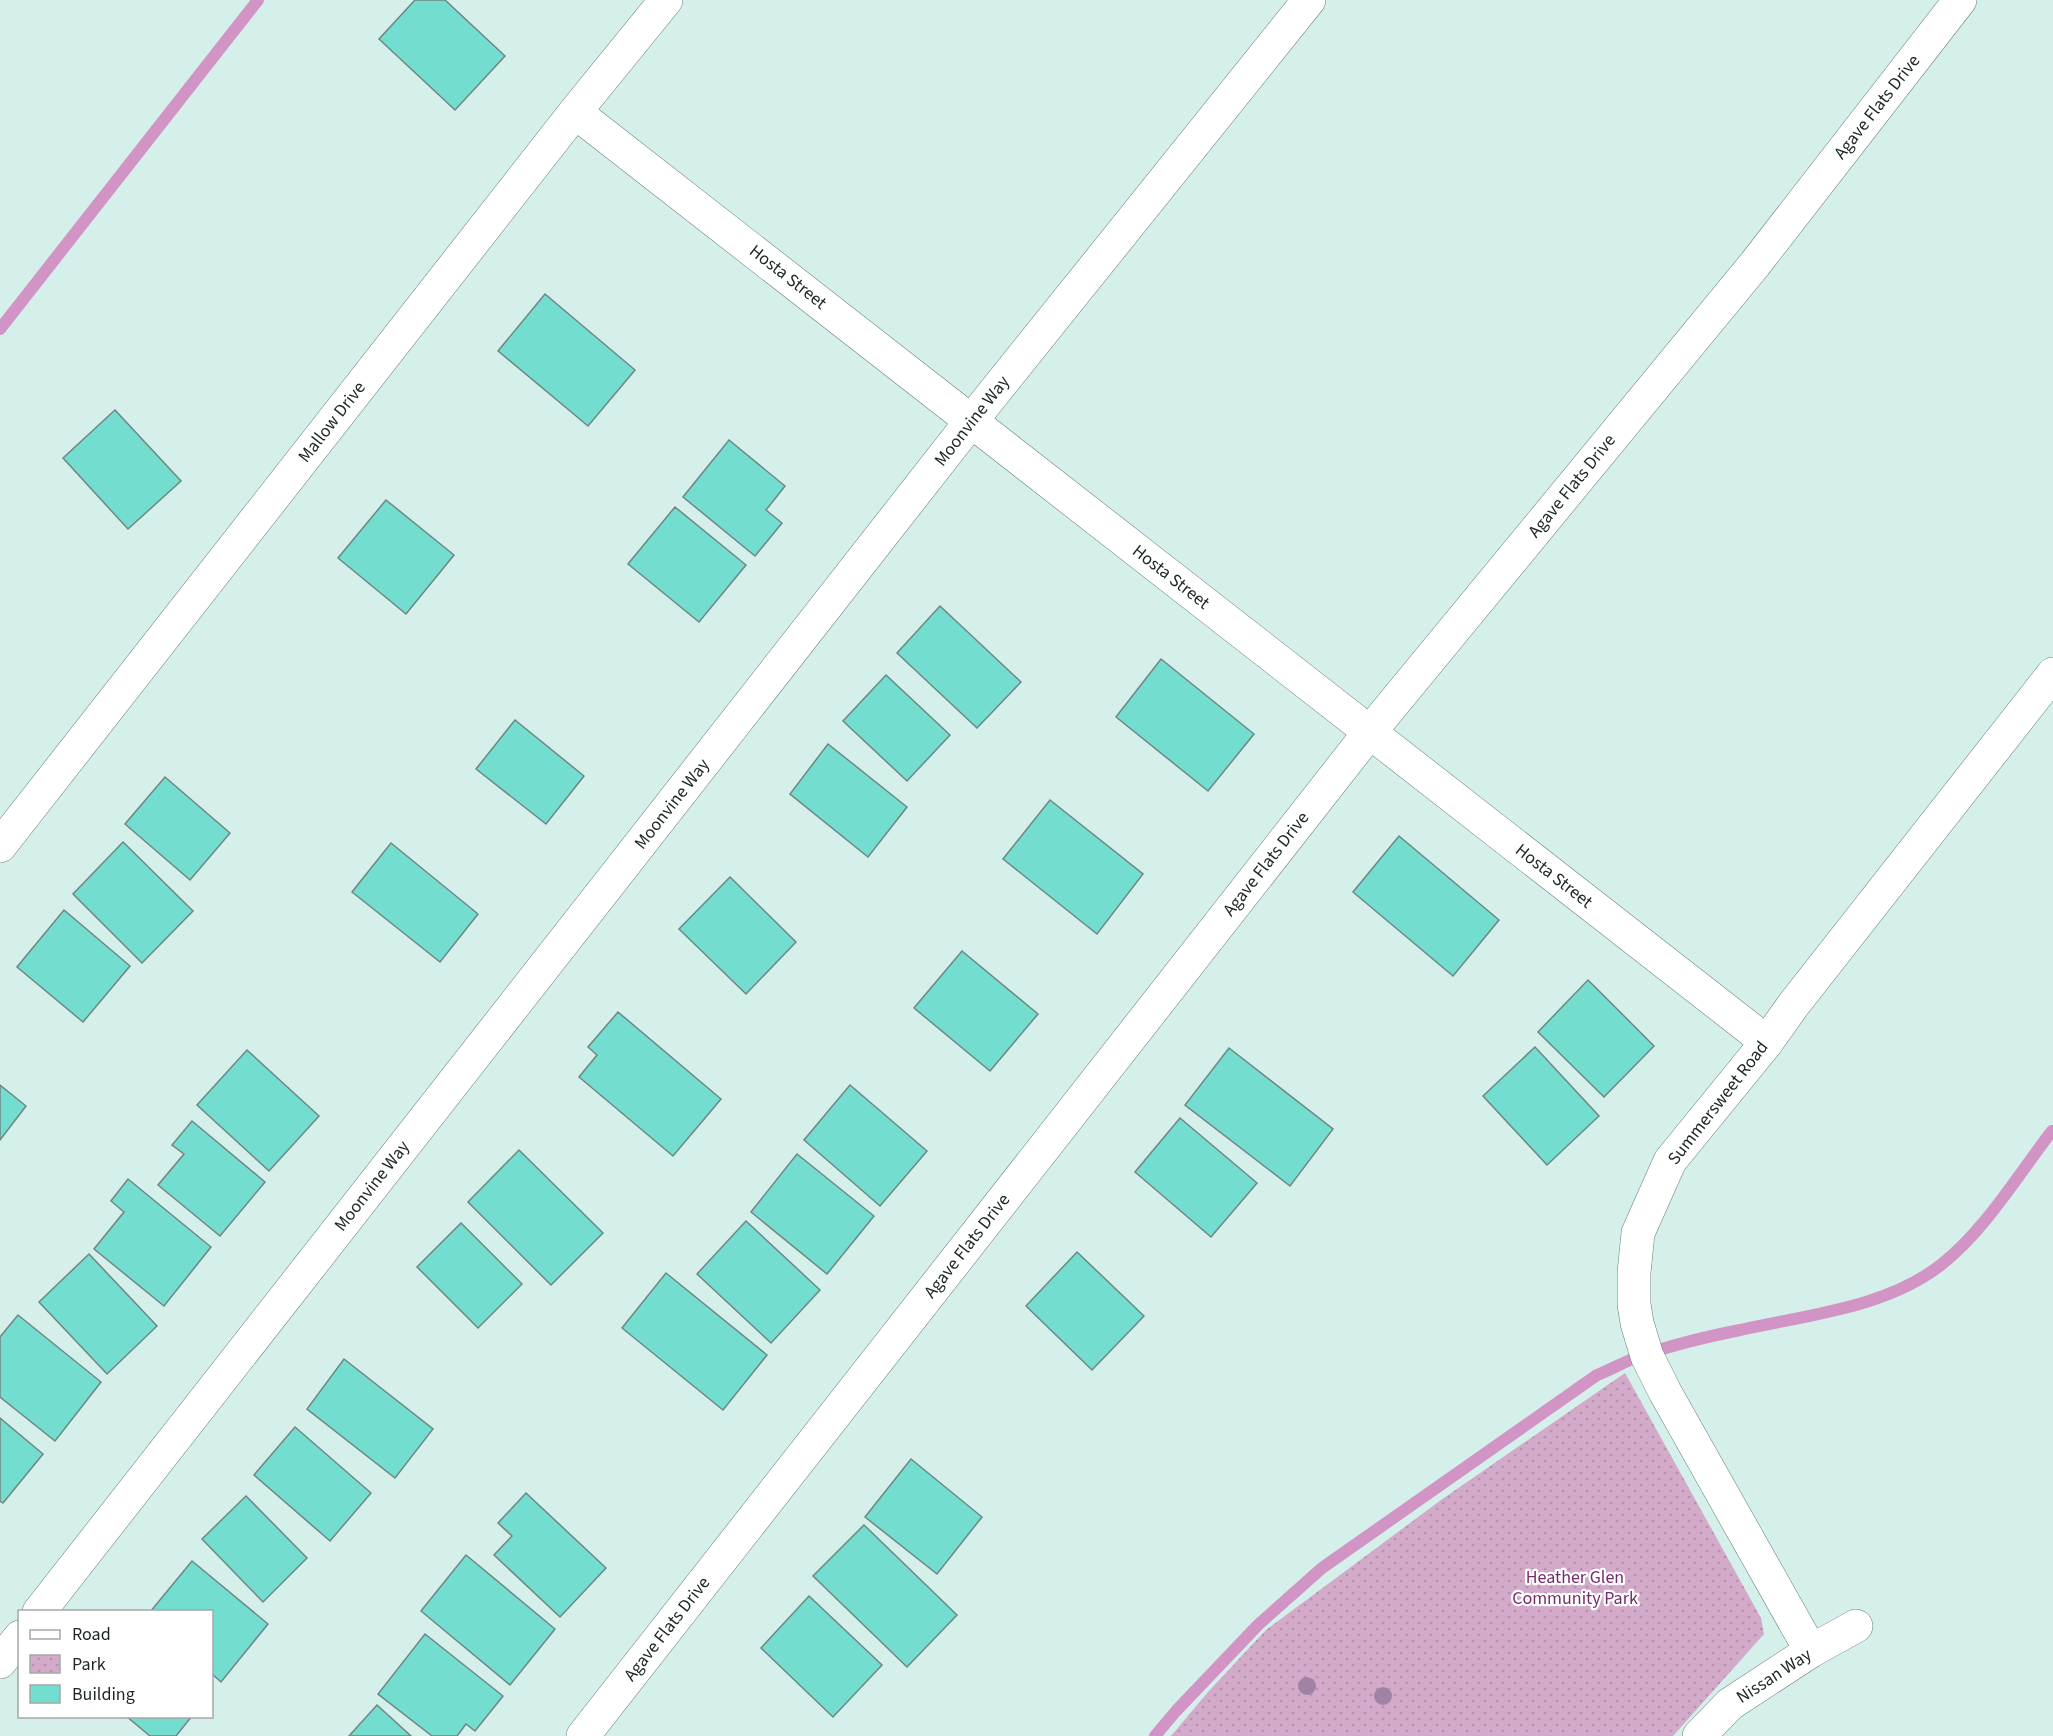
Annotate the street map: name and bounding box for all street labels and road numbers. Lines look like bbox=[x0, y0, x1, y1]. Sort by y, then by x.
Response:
street label: Agave Flats Drive bbox=[1828, 49, 1926, 165]
street label: Hosta Street bbox=[744, 239, 832, 315]
street label: Moonvine Way bbox=[929, 370, 1016, 472]
street label: Mallow Drive bbox=[292, 376, 372, 468]
street label: Agave Flats Drive bbox=[1522, 429, 1622, 543]
street label: Hosta Street bbox=[1127, 539, 1215, 615]
street label: Moonvine Way bbox=[629, 753, 716, 855]
street label: Agave Flats Drive bbox=[1217, 806, 1315, 922]
street label: Hosta Street bbox=[1510, 838, 1598, 914]
street label: Summersweet Road bbox=[1662, 1036, 1774, 1170]
street label: Moonvine Way bbox=[329, 1135, 416, 1237]
street label: Agave Flats Drive bbox=[918, 1188, 1016, 1304]
street label: Agave Flats Drive bbox=[618, 1571, 716, 1687]
street label: Nissan Way bbox=[1732, 1642, 1817, 1710]

